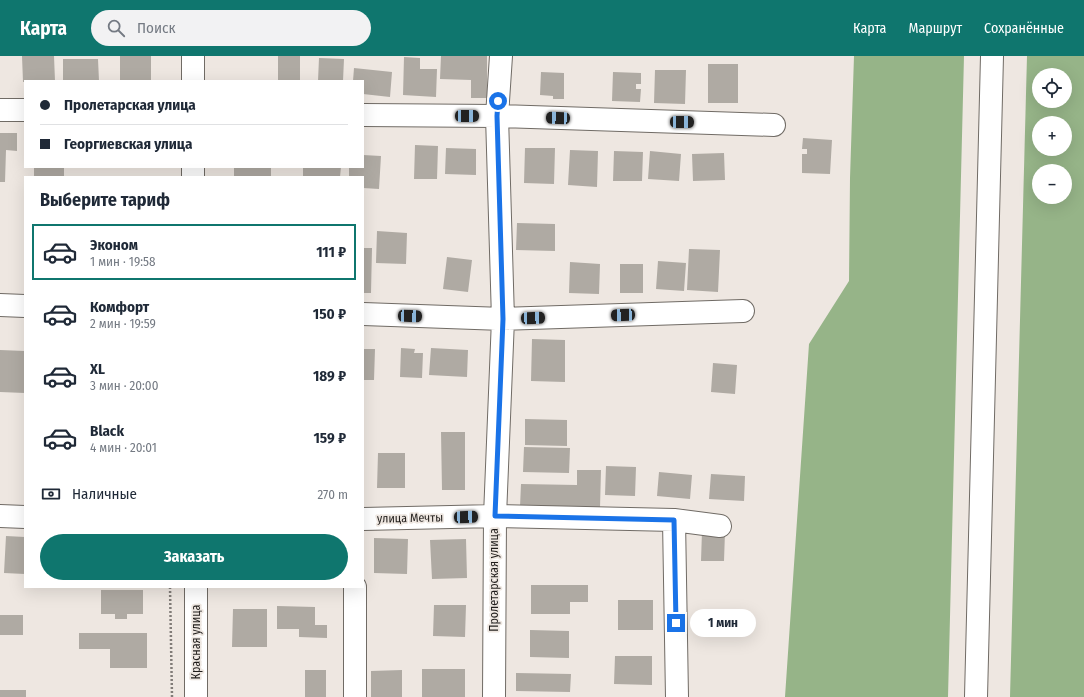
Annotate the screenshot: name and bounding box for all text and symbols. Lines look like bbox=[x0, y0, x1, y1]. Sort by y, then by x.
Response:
search box bbox=[91, 10, 371, 46]
text: Карта bbox=[20, 17, 67, 40]
icon: search bbox=[105, 17, 127, 39]
text: Поиск bbox=[137, 19, 175, 37]
text: Карта bbox=[853, 20, 886, 37]
text: Маршрут bbox=[908, 20, 962, 37]
text: Сохранённые bbox=[984, 20, 1064, 37]
map controls bbox=[1032, 68, 1072, 204]
button: locate bbox=[1032, 68, 1072, 108]
route start bbox=[489, 92, 507, 110]
text: Пролетарская улица bbox=[64, 96, 196, 114]
car bbox=[455, 110, 479, 122]
car bbox=[546, 112, 570, 124]
car bbox=[670, 116, 694, 128]
button: + bbox=[1032, 116, 1072, 156]
text: Георгиевская улица bbox=[64, 135, 192, 153]
button: − bbox=[1032, 164, 1072, 204]
text: Выберите тариф bbox=[40, 189, 170, 211]
icon: car bbox=[42, 234, 78, 270]
text: Эконом bbox=[90, 236, 138, 254]
text: 111 ₽ bbox=[316, 243, 346, 261]
text: 1 мин · 19:58 bbox=[90, 254, 155, 269]
icon: car bbox=[42, 296, 78, 332]
text: Комфорт bbox=[90, 298, 149, 316]
text: 150 ₽ bbox=[313, 305, 346, 323]
car bbox=[611, 309, 635, 321]
car bbox=[398, 310, 422, 322]
car bbox=[521, 312, 545, 324]
text: 2 мин · 19:59 bbox=[90, 316, 156, 331]
icon: car bbox=[42, 358, 78, 394]
text: XL bbox=[90, 360, 105, 378]
text: 189 ₽ bbox=[313, 367, 346, 385]
text: 3 мин · 20:00 bbox=[90, 378, 158, 393]
icon: car bbox=[42, 420, 78, 456]
text: Black bbox=[90, 422, 124, 440]
text: 159 ₽ bbox=[314, 429, 346, 447]
text: 4 мин · 20:01 bbox=[90, 440, 157, 455]
icon: cash bbox=[40, 483, 62, 505]
text: Наличные bbox=[72, 485, 137, 503]
text: 270 m bbox=[317, 487, 348, 502]
street label: улица Мечты bbox=[377, 510, 443, 526]
car bbox=[454, 511, 478, 523]
street label: Пролетарская улица bbox=[487, 528, 501, 632]
button: Заказать bbox=[40, 534, 348, 580]
street label: Красная улица bbox=[189, 604, 203, 679]
callout: 1 мин bbox=[690, 609, 756, 637]
route end bbox=[667, 614, 685, 632]
text: 1 мин bbox=[708, 615, 738, 630]

